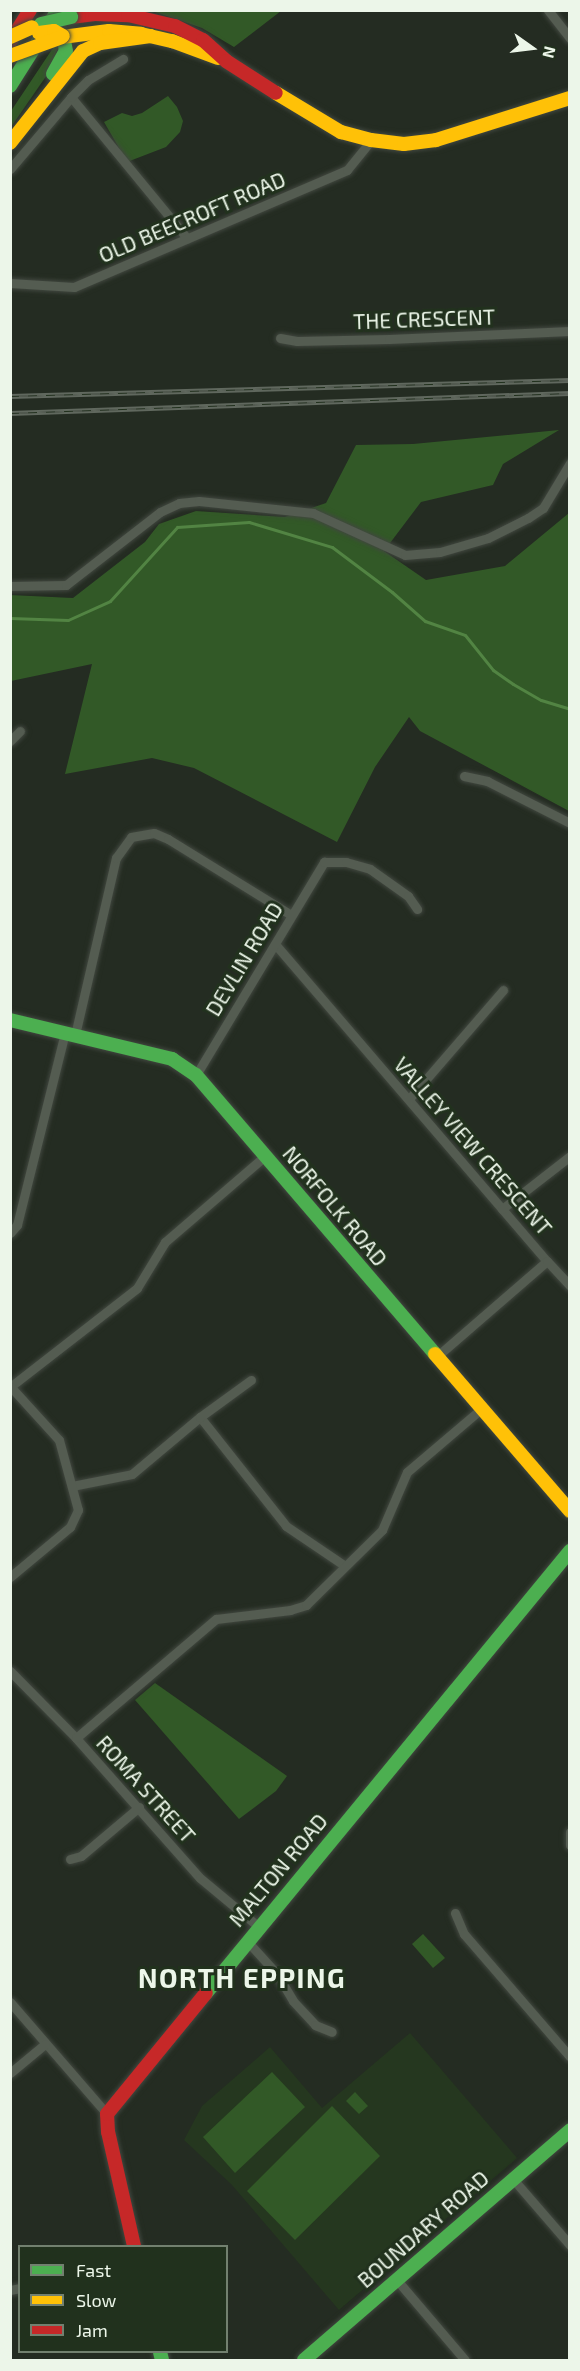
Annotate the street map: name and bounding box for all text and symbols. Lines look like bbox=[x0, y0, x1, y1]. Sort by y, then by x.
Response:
north arrow bbox=[502, 18, 562, 78]
text: N bbox=[539, 45, 561, 60]
street label: OLD BEECROFT ROAD bbox=[95, 166, 289, 268]
street label: THE CRESCENT bbox=[353, 304, 495, 334]
street label: DEVLIN ROAD bbox=[200, 898, 288, 1020]
street label: VALLEY VIEW CRESCENT bbox=[388, 1051, 558, 1241]
street label: NORFOLK ROAD bbox=[278, 1141, 392, 1271]
street label: ROMA STREET bbox=[91, 1730, 201, 1848]
street label: MALTON ROAD bbox=[224, 1808, 332, 1932]
district label: NORTH EPPING bbox=[138, 1962, 346, 1994]
street label: BOUNDARY ROAD bbox=[352, 2165, 494, 2293]
legend bbox=[18, 2245, 228, 2353]
text: Fast bbox=[76, 2259, 111, 2281]
text: Slow bbox=[76, 2289, 116, 2311]
text: Jam bbox=[76, 2319, 108, 2341]

